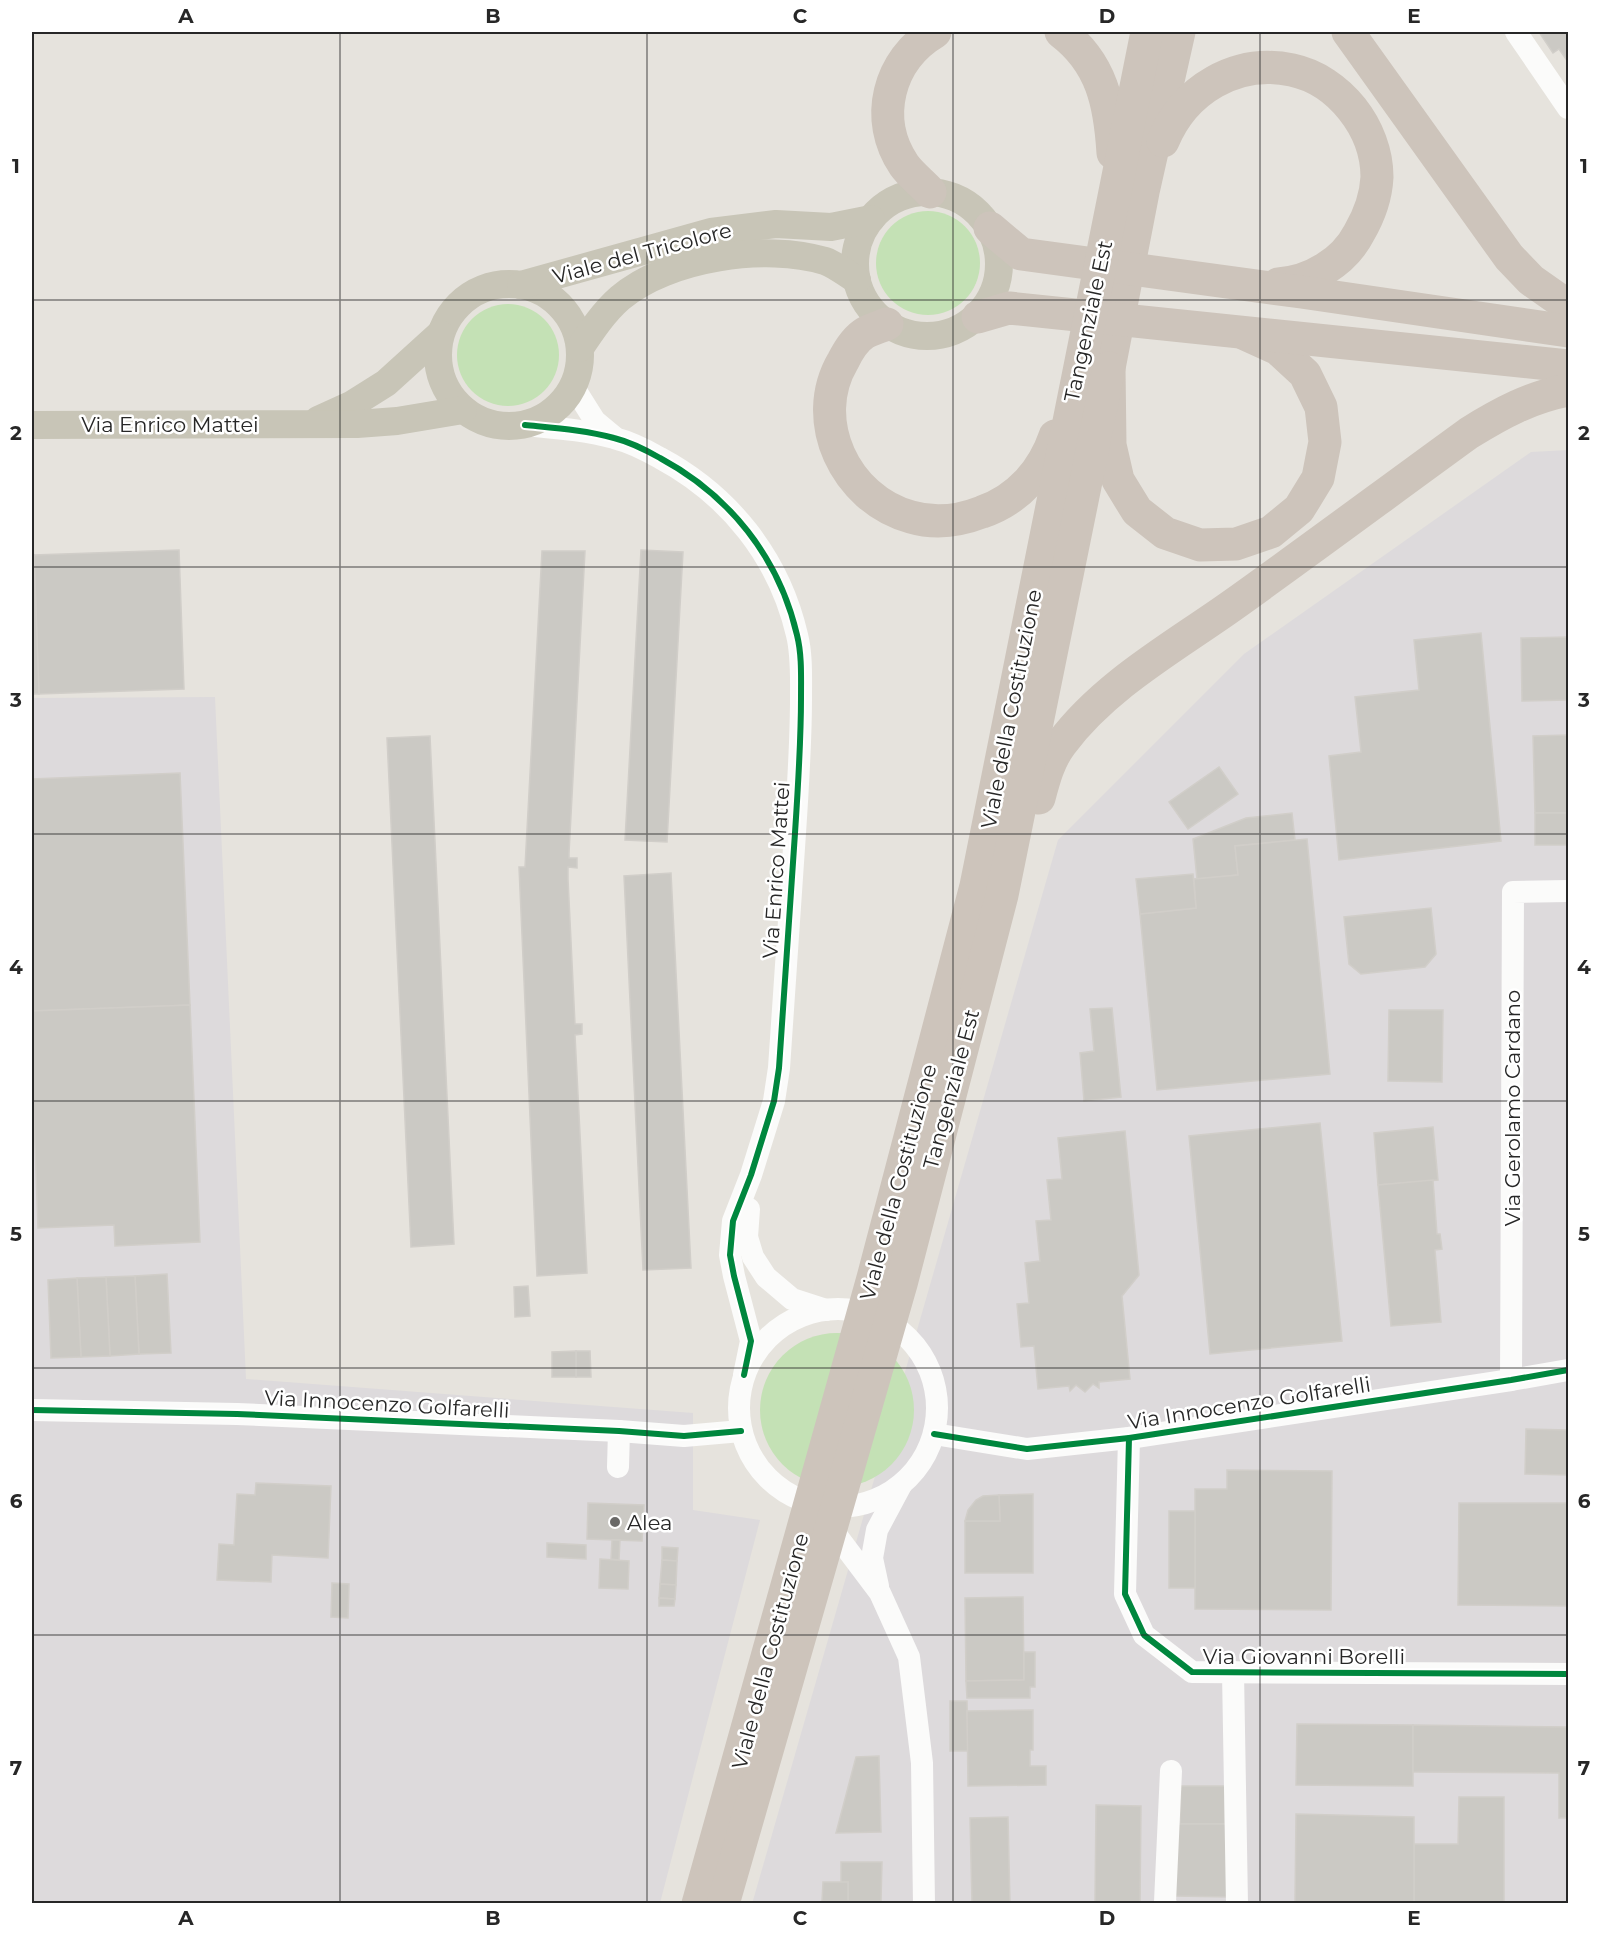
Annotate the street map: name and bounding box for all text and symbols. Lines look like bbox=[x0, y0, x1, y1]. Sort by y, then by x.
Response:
text: A bbox=[177, 4, 194, 28]
text: B bbox=[485, 4, 501, 28]
text: C bbox=[793, 4, 808, 28]
text: D bbox=[1099, 4, 1115, 28]
text: E bbox=[1407, 4, 1421, 28]
text: 1 bbox=[12, 154, 20, 178]
text: 1 bbox=[1580, 154, 1588, 178]
street label: Viale del Tricolore bbox=[550, 217, 734, 289]
street label: Tangenziale Est bbox=[1059, 238, 1117, 404]
street label: Via Enrico Mattei bbox=[81, 412, 259, 437]
text: 2 bbox=[10, 421, 22, 445]
text: 2 bbox=[1578, 421, 1590, 445]
street label: Viale della Costituzione bbox=[976, 587, 1046, 831]
text: 3 bbox=[9, 688, 22, 712]
text: 3 bbox=[1577, 688, 1590, 712]
street label: Via Enrico Mattei bbox=[757, 781, 795, 959]
text: 4 bbox=[9, 955, 23, 979]
text: 4 bbox=[1577, 955, 1591, 979]
street label: Via Gerolamo Cardano bbox=[1500, 990, 1525, 1226]
street label: Tangenziale Est bbox=[918, 1006, 984, 1172]
street label: Viale della Costituzione bbox=[854, 1061, 942, 1303]
text: 5 bbox=[10, 1222, 22, 1246]
text: 5 bbox=[1578, 1222, 1590, 1246]
street label: Via Innocenzo Golfarelli bbox=[1126, 1371, 1372, 1435]
street label: Via Innocenzo Golfarelli bbox=[264, 1385, 510, 1423]
text: 6 bbox=[10, 1489, 23, 1513]
text: 6 bbox=[1578, 1489, 1591, 1513]
place label: Alea bbox=[627, 1510, 672, 1535]
marker: Alea bbox=[608, 1515, 622, 1529]
street label: Viale della Costituzione bbox=[726, 1530, 814, 1772]
street label: Via Giovanni Borelli bbox=[1203, 1644, 1405, 1669]
text: 7 bbox=[10, 1756, 22, 1780]
text: 7 bbox=[1578, 1756, 1590, 1780]
text: A bbox=[177, 1906, 194, 1930]
text: B bbox=[485, 1906, 501, 1930]
text: C bbox=[793, 1906, 808, 1930]
text: D bbox=[1099, 1906, 1115, 1930]
text: E bbox=[1407, 1906, 1421, 1930]

